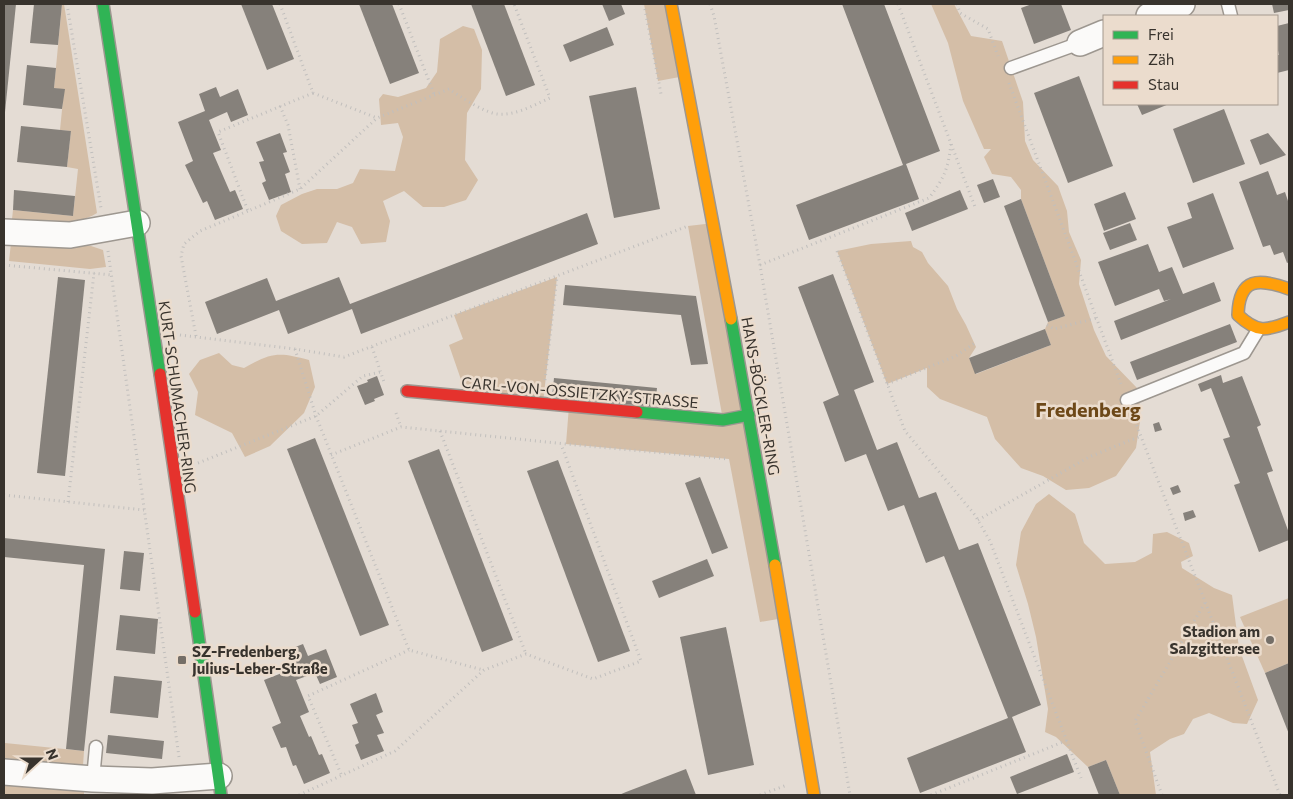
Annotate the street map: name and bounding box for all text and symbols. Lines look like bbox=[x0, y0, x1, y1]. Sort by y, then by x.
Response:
legend bbox=[1103, 15, 1278, 105]
text: Frei bbox=[1148, 25, 1174, 43]
text: Zäh bbox=[1148, 50, 1174, 68]
text: Stau bbox=[1148, 75, 1179, 93]
street label: KURT-SCHUMACHER-RING bbox=[156, 299, 200, 495]
street label: HANS-BÖCKLER-RING bbox=[738, 315, 784, 477]
street label: CARL-VON-OSSIETZKY-STRASSE bbox=[461, 373, 699, 411]
district label: Fredenberg bbox=[1035, 397, 1141, 421]
place label: Stadion am Salzgittersee bbox=[1170, 622, 1260, 657]
marker: Stadion am Salzgittersee bbox=[1264, 634, 1276, 646]
place label: SZ-Fredenberg, Julius-Leber-Straße bbox=[192, 642, 328, 677]
marker: SZ-Fredenberg, Julius-Leber-Straße bbox=[176, 654, 188, 666]
north arrow bbox=[15, 734, 65, 784]
text: N bbox=[43, 746, 62, 762]

